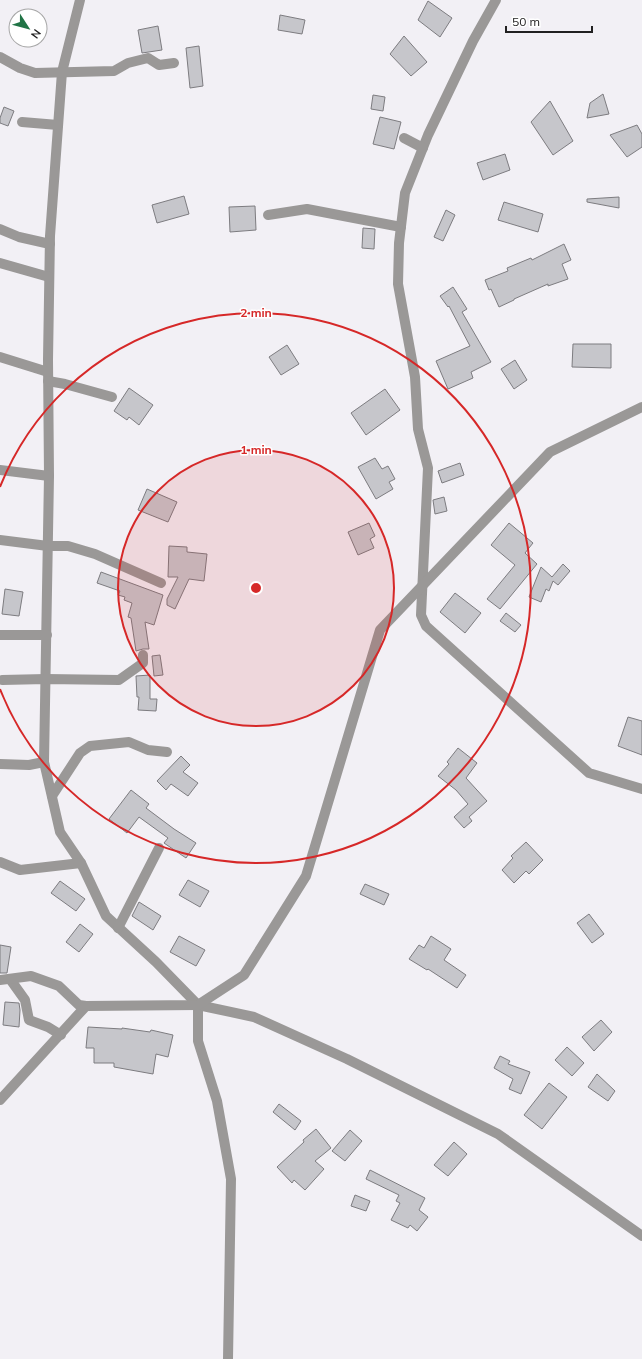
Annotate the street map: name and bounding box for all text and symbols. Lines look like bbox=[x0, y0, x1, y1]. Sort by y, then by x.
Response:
north arrow bbox=[8, 8, 48, 48]
scale bar bbox=[506, 8, 592, 34]
text: 50 m bbox=[512, 14, 540, 29]
text: N bbox=[28, 26, 44, 41]
text: 2 min bbox=[240, 305, 272, 320]
text: 1 min bbox=[240, 442, 272, 457]
centre of rings bbox=[249, 581, 263, 595]

